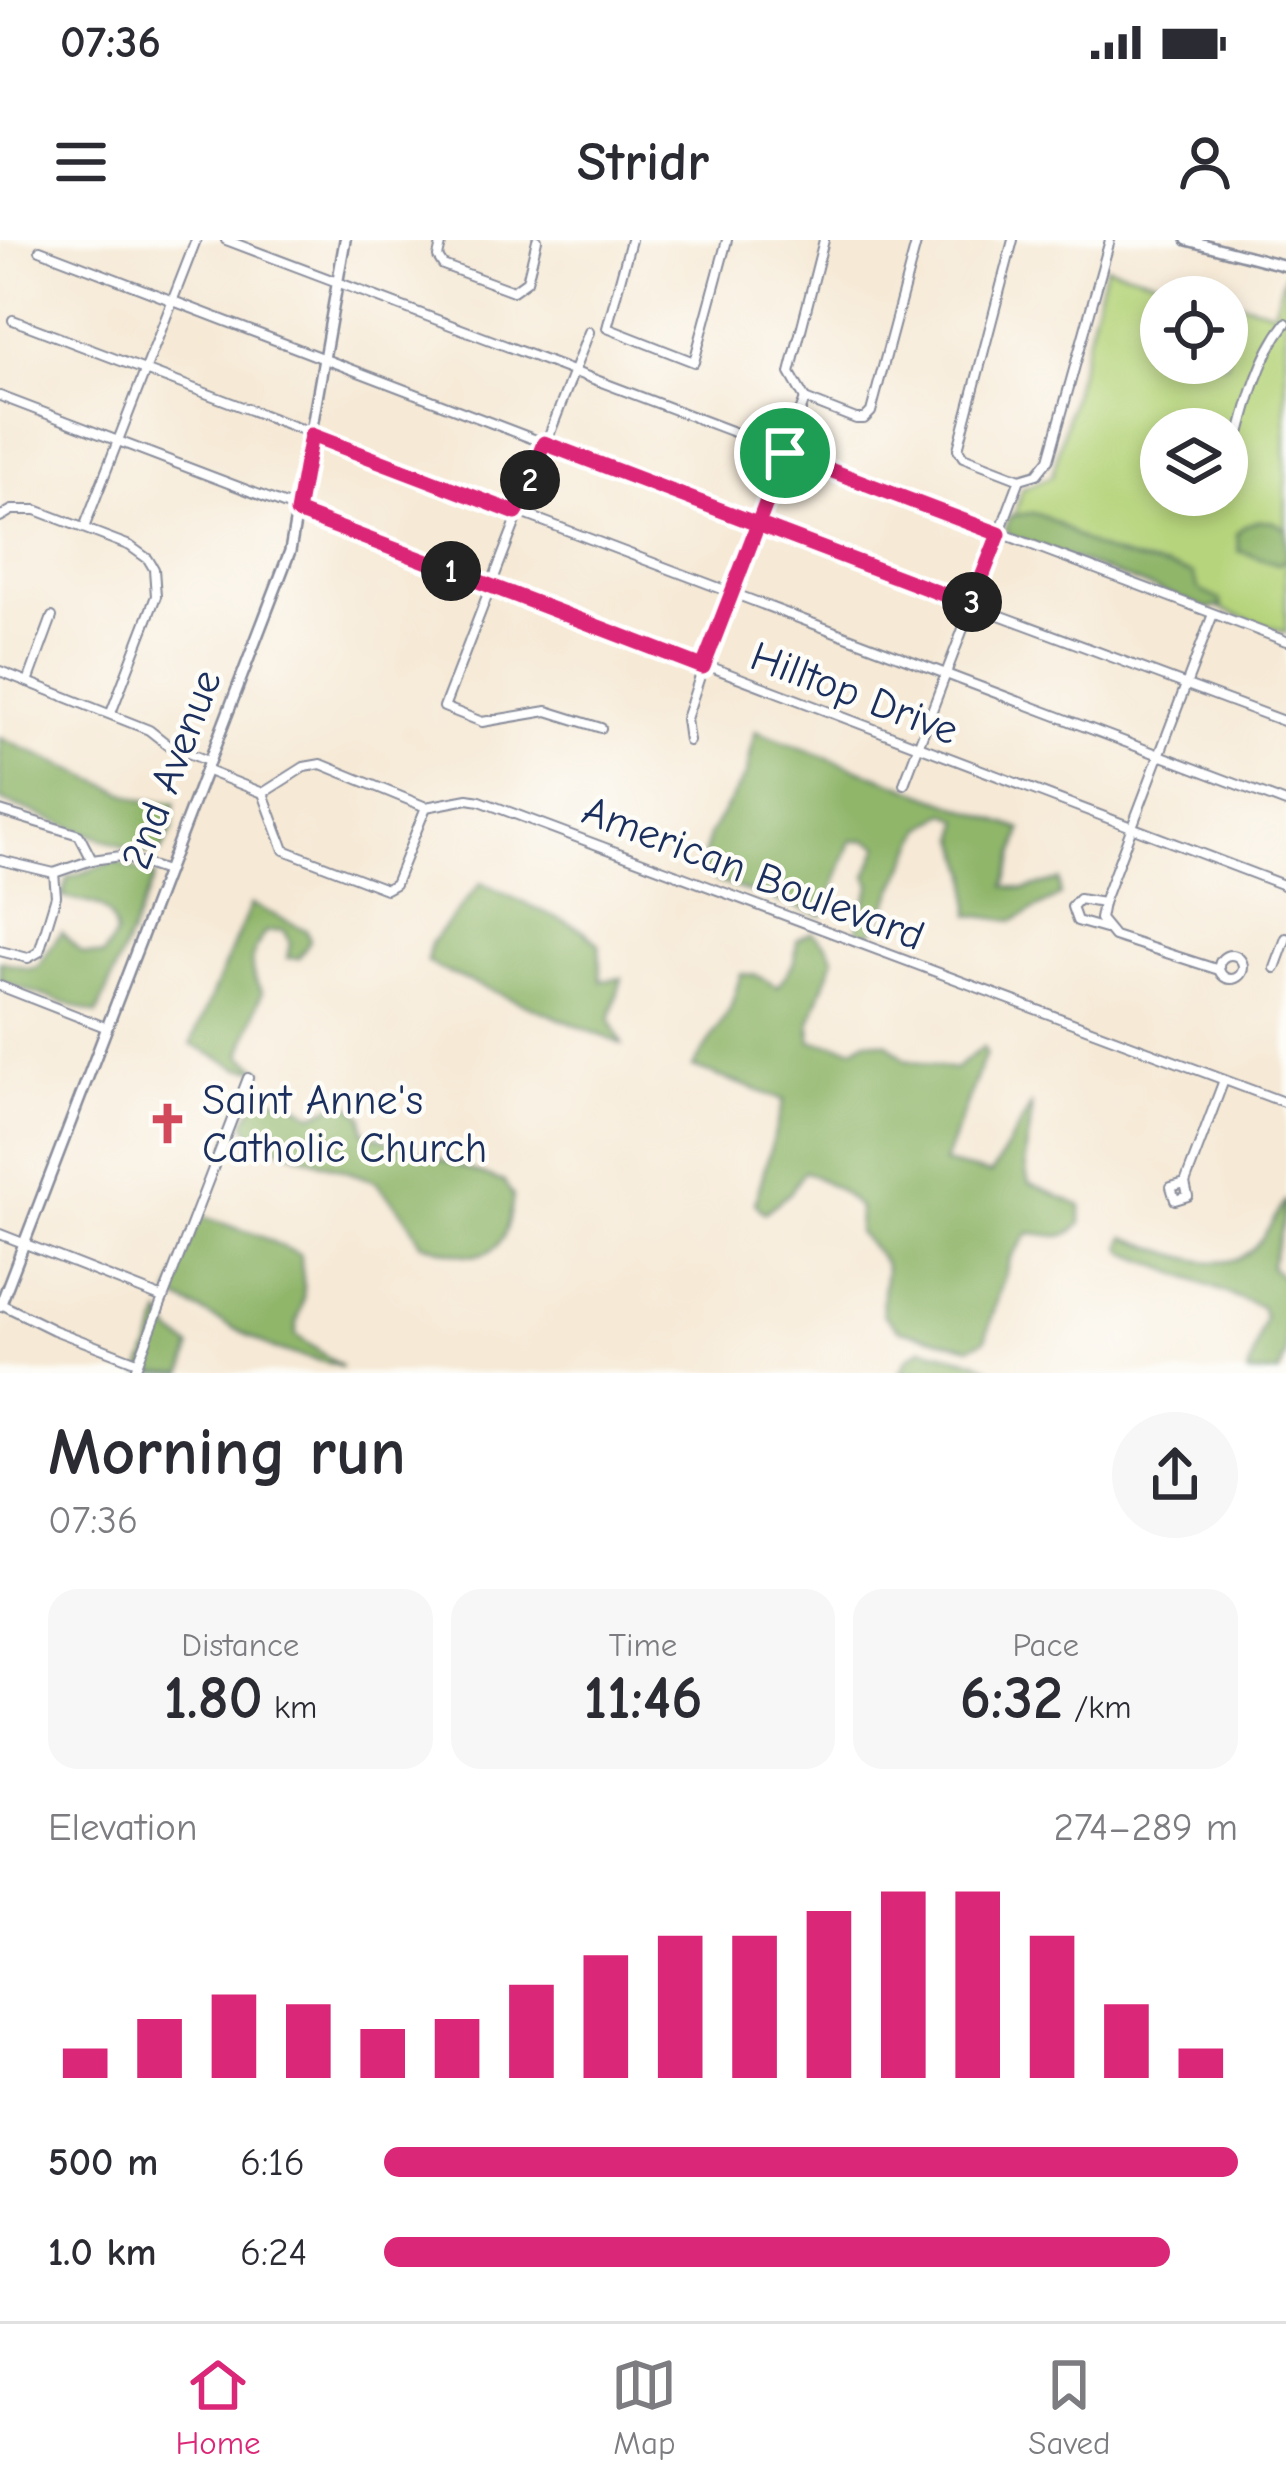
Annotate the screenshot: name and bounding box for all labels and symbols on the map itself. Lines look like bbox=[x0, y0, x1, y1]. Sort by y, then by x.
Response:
pin bbox=[734, 402, 836, 504]
pin: 2 bbox=[500, 450, 560, 510]
pin: 1 bbox=[421, 541, 481, 601]
pin: 3 bbox=[942, 572, 1002, 632]
street label: Hilltop Drive bbox=[744, 631, 965, 755]
street label: 2nd Avenue bbox=[111, 663, 232, 876]
street label: American Boulevard bbox=[576, 786, 931, 961]
place label: Saint Anne's Catholic Church bbox=[202, 1076, 487, 1173]
church icon: Saint Anne's Catholic Church bbox=[145, 1100, 191, 1146]

